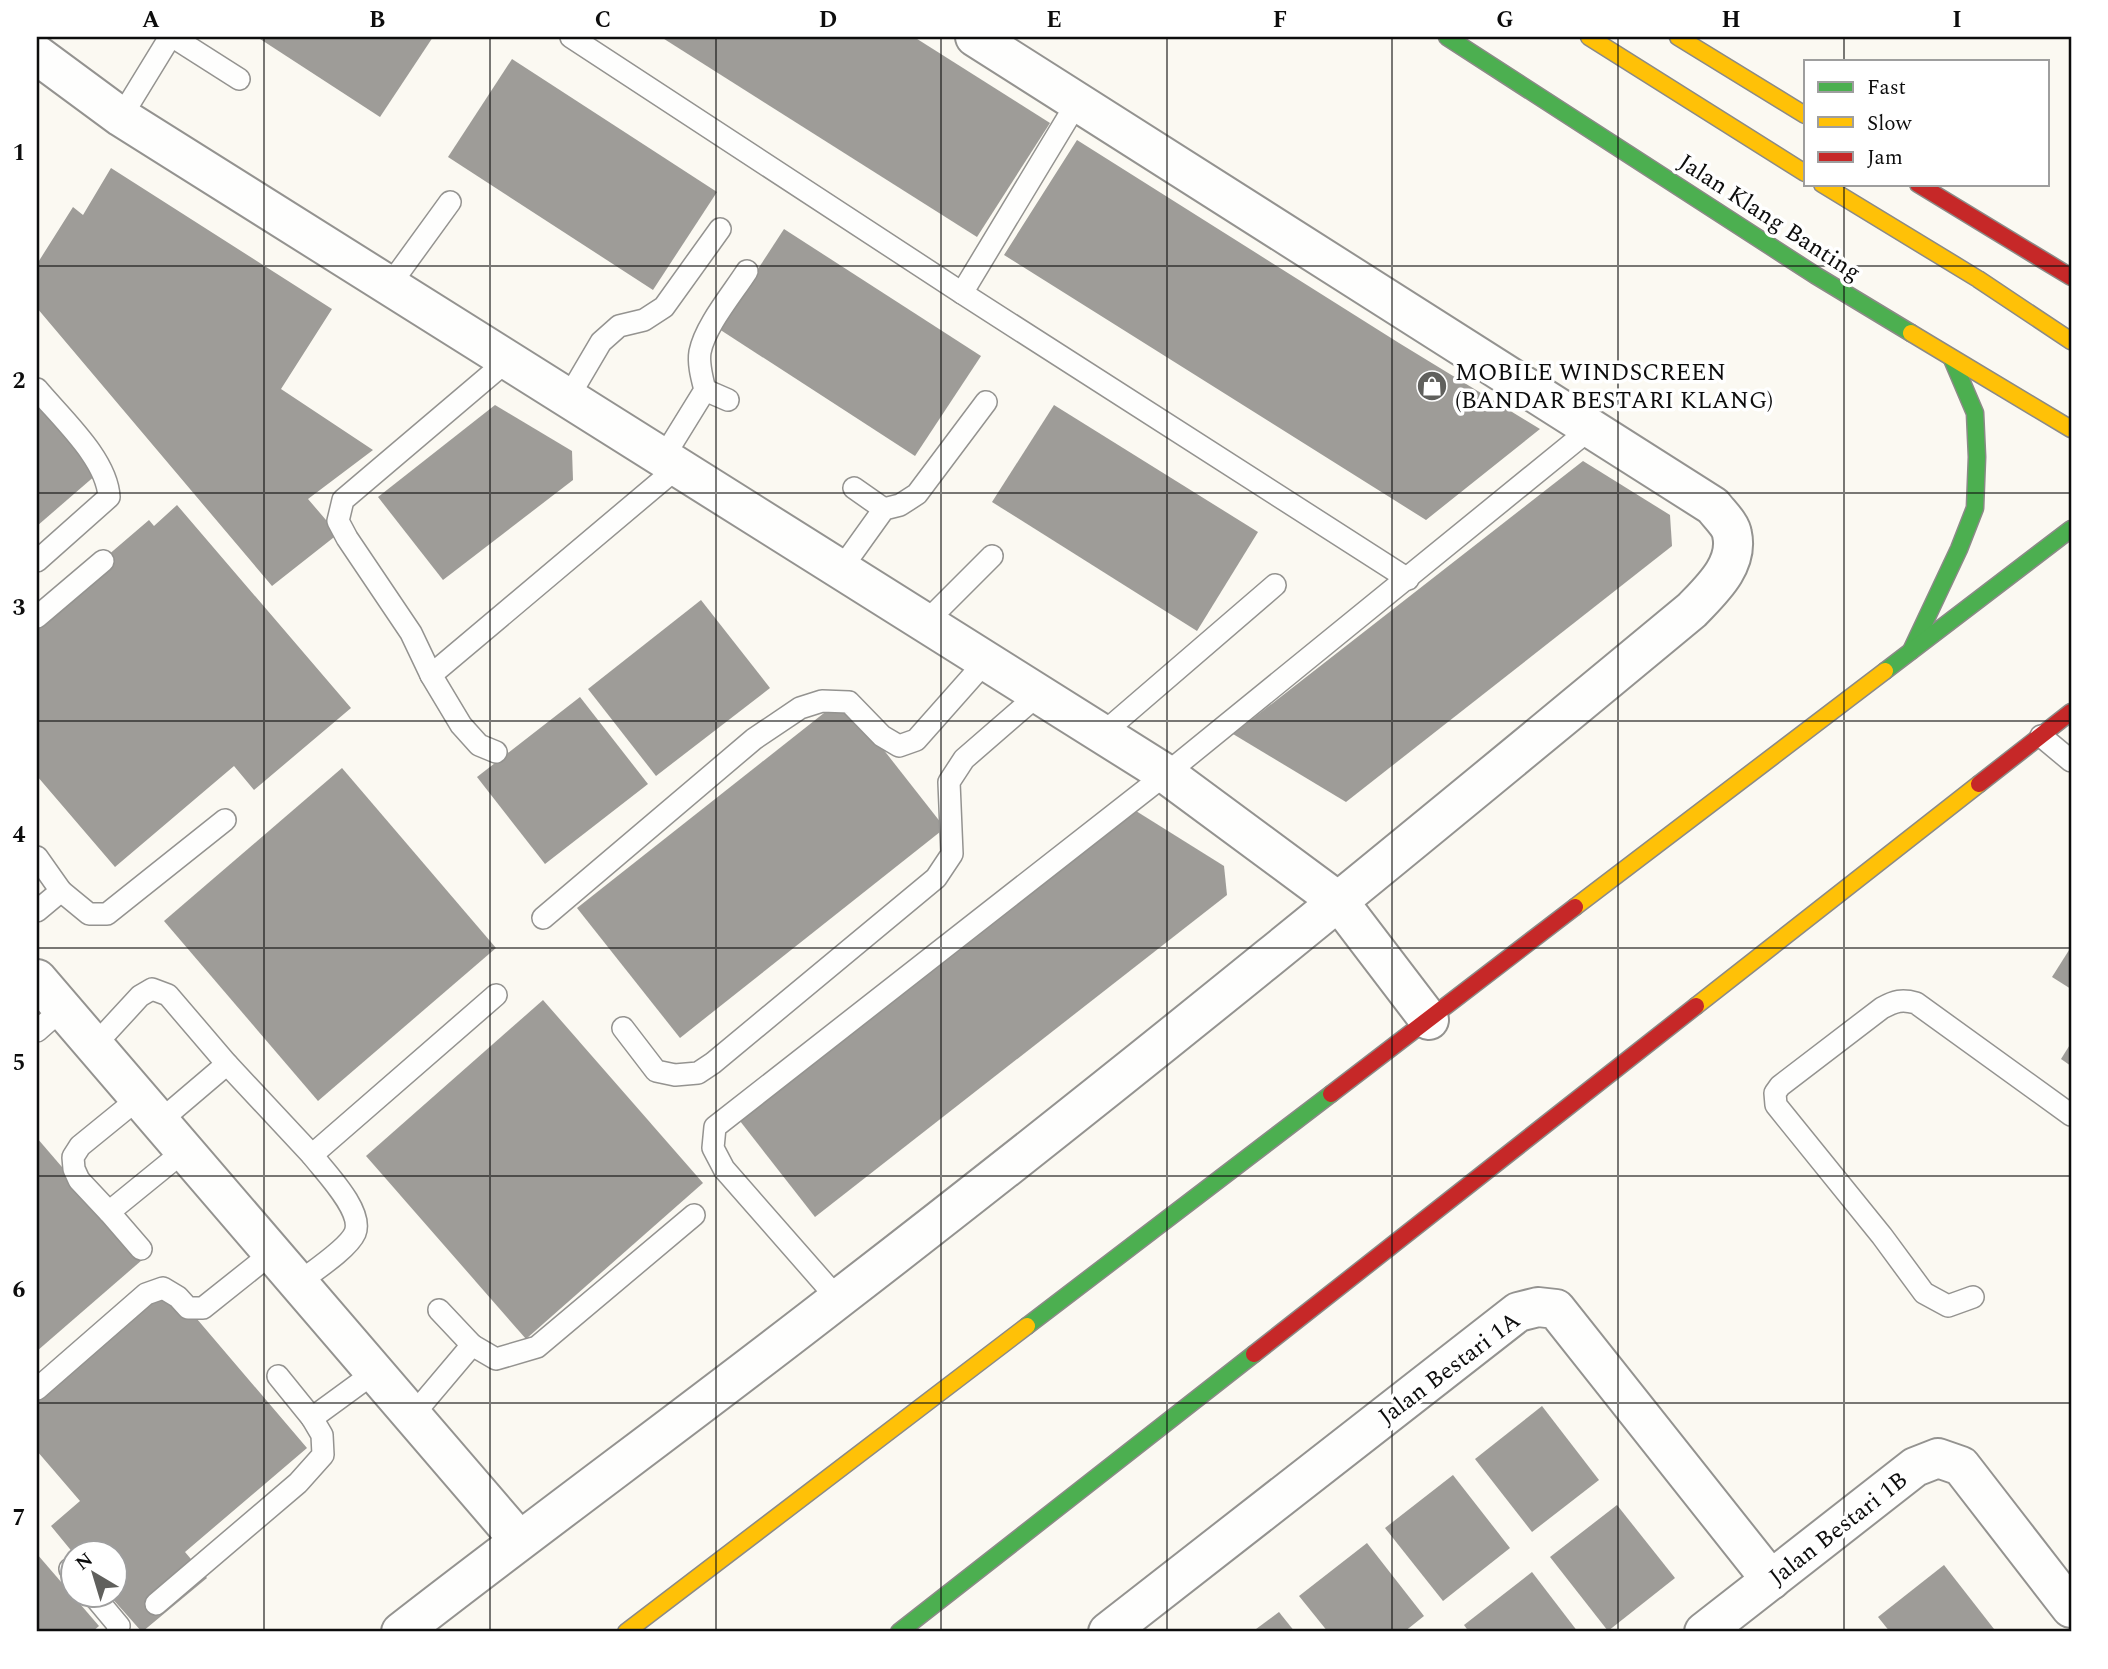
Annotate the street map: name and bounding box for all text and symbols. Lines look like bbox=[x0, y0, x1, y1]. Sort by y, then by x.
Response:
text: A bbox=[142, 3, 160, 38]
text: B bbox=[369, 3, 385, 38]
text: C bbox=[595, 3, 611, 38]
text: D bbox=[819, 3, 837, 38]
text: E bbox=[1046, 3, 1062, 38]
text: F bbox=[1273, 3, 1287, 38]
text: G bbox=[1496, 3, 1514, 38]
text: H bbox=[1721, 3, 1741, 38]
text: I bbox=[1952, 3, 1962, 38]
legend bbox=[1804, 60, 2048, 186]
text: Fast bbox=[1867, 72, 1906, 104]
text: Slow bbox=[1867, 108, 1913, 140]
text: 1 bbox=[13, 136, 25, 171]
text: Jam bbox=[1867, 142, 1903, 174]
street label: Jalan Klang Banting bbox=[1671, 145, 1868, 291]
place label: MOBILE WINDSCREEN (BANDAR BESTARI KLANG) bbox=[1455, 355, 1773, 419]
text: 2 bbox=[13, 364, 26, 399]
shop icon: MOBILE WINDSCREEN (BANDAR BESTARI KLANG) bbox=[1415, 369, 1449, 403]
text: 3 bbox=[13, 591, 26, 626]
text: 4 bbox=[13, 818, 26, 853]
text: 5 bbox=[13, 1046, 25, 1081]
text: 6 bbox=[13, 1273, 26, 1308]
street label: Jalan Bestari 1A bbox=[1371, 1303, 1528, 1434]
street label: Jalan Bestari 1B bbox=[1761, 1463, 1916, 1595]
text: 7 bbox=[13, 1501, 25, 1536]
north arrow bbox=[60, 1540, 130, 1610]
text: N bbox=[69, 1546, 99, 1578]

